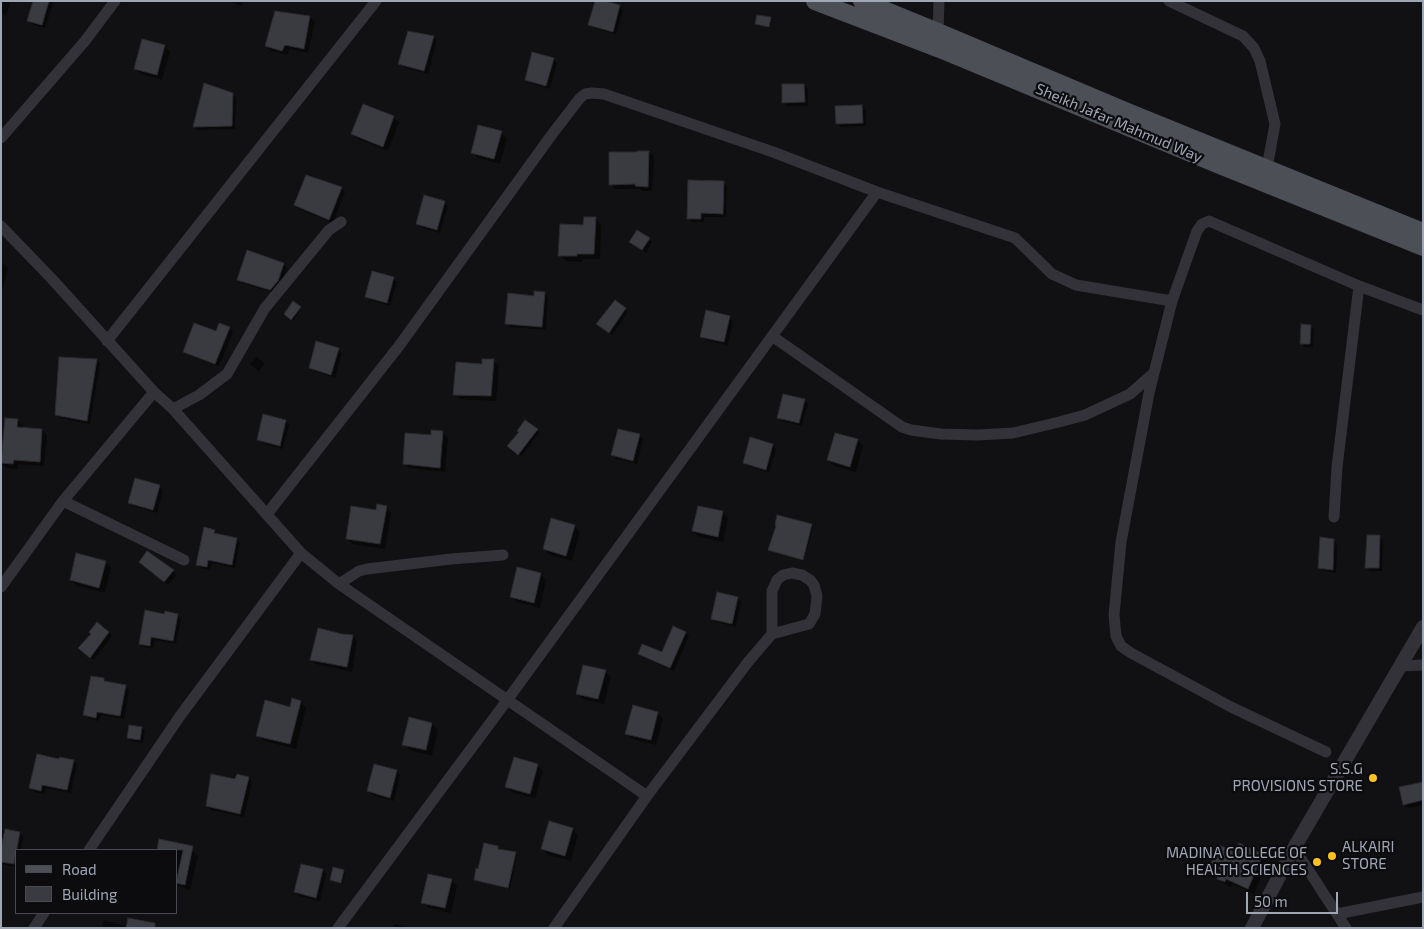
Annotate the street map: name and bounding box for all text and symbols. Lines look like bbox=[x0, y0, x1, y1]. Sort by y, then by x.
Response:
street label: Sheikh Jafar Mahmud Way bbox=[1033, 80, 1205, 166]
place label: S.S.G PROVISIONS STORE bbox=[1233, 760, 1363, 795]
marker: S.S.G PROVISIONS STORE bbox=[1367, 772, 1379, 784]
place label: ALKAIRI STORE bbox=[1342, 838, 1394, 873]
place label: MADINA COLLEGE OF HEALTH SCIENCES bbox=[1166, 844, 1307, 879]
legend bbox=[15, 849, 178, 914]
marker: ALKAIRI STORE bbox=[1326, 850, 1338, 862]
marker: MADINA COLLEGE OF HEALTH SCIENCES bbox=[1311, 856, 1323, 868]
text: Road bbox=[62, 860, 97, 878]
scale bar bbox=[1249, 882, 1342, 914]
text: Building bbox=[62, 885, 117, 903]
text: 50 m bbox=[1254, 892, 1288, 910]

